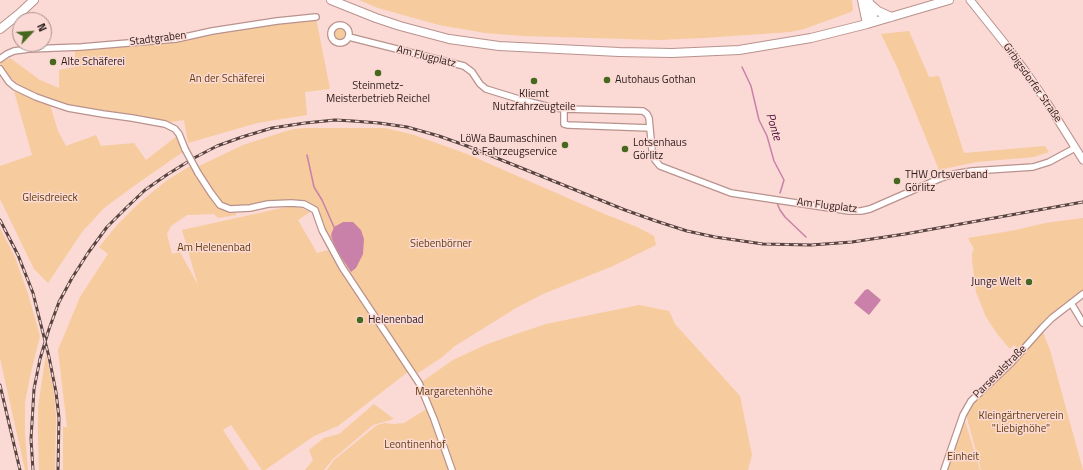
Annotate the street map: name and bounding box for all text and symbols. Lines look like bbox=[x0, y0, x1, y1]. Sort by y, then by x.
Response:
north arrow bbox=[12, 12, 52, 52]
text: N bbox=[33, 21, 51, 34]
street label: Stadtgraben bbox=[129, 29, 187, 49]
street label: Girbigsdorfer Straße bbox=[1000, 41, 1064, 125]
street label: Am Flugplatz bbox=[395, 43, 457, 71]
place label: Alte Schäferei bbox=[61, 55, 125, 69]
marker: Alte Schäferei bbox=[48, 57, 58, 67]
marker: Steinmetz- Meisterbetrieb Reichel bbox=[373, 68, 383, 78]
park label: An der Schäferei bbox=[189, 72, 265, 86]
place label: Autohaus Gothan bbox=[615, 73, 696, 87]
marker: Autohaus Gothan bbox=[602, 75, 612, 85]
marker: Kliemt Nutzfahrzeugteile bbox=[529, 76, 539, 86]
place label: Steinmetz- Meisterbetrieb Reichel bbox=[326, 79, 430, 105]
place label: Kliemt Nutzfahrzeugteile bbox=[493, 87, 575, 113]
water label: Ponte bbox=[762, 112, 784, 142]
place label: LöWa Baumaschinen & Fahrzeugservice bbox=[460, 132, 557, 158]
place label: Lotsenhaus Görlitz bbox=[633, 136, 687, 162]
marker: LöWa Baumaschinen & Fahrzeugservice bbox=[560, 140, 570, 150]
marker: Lotsenhaus Görlitz bbox=[620, 144, 630, 154]
place label: THW Ortsverband Görlitz bbox=[905, 168, 988, 194]
marker: THW Ortsverband Görlitz bbox=[892, 176, 902, 186]
park label: Gleisdreieck bbox=[22, 191, 78, 205]
street label: Am Flugplatz bbox=[796, 196, 858, 216]
park label: Siebenbörner bbox=[410, 237, 472, 251]
park label: Am Helenenbad bbox=[177, 241, 251, 255]
place label: Junge Welt bbox=[971, 275, 1021, 289]
marker: Junge Welt bbox=[1024, 277, 1034, 287]
place label: Helenenbad bbox=[368, 313, 424, 327]
marker: Helenenbad bbox=[355, 315, 365, 325]
street label: Parsevalstraße bbox=[971, 343, 1029, 401]
park label: Margaretenhöhe bbox=[415, 385, 493, 399]
park label: Kleingärtnerverein "Liebighöhe" bbox=[978, 409, 1064, 435]
park label: Leontinenhof bbox=[384, 438, 446, 452]
park label: Einheit bbox=[947, 450, 979, 464]

